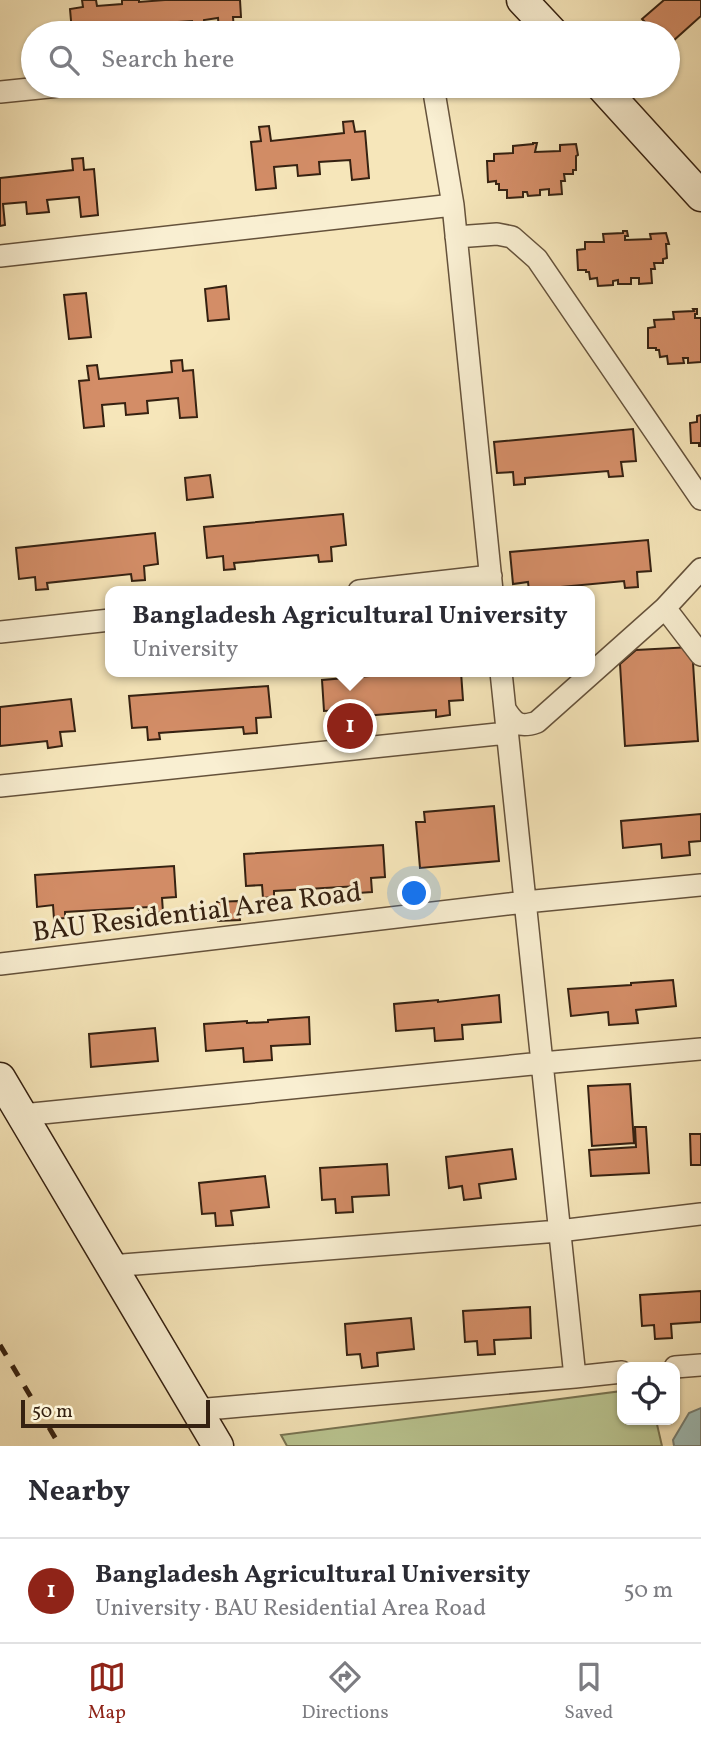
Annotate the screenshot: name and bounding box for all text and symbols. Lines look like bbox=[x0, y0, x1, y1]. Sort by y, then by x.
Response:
search box bbox=[21, 21, 680, 98]
icon: search bbox=[45, 41, 83, 79]
text: Search here bbox=[101, 42, 234, 78]
popup bbox=[105, 586, 595, 677]
text: Bangladesh Agricultural University bbox=[132, 598, 568, 634]
text: University bbox=[132, 634, 238, 666]
pin: 1 bbox=[327, 700, 373, 752]
street label: BAU Residential Area Road bbox=[30, 873, 364, 953]
your location bbox=[397, 876, 431, 910]
map controls bbox=[617, 1362, 680, 1425]
button: locate bbox=[617, 1362, 680, 1425]
scale bar bbox=[21, 1397, 210, 1429]
text: 50 m bbox=[32, 1399, 73, 1425]
text: Nearby bbox=[28, 1471, 130, 1513]
text: Bangladesh Agricultural University bbox=[95, 1557, 530, 1593]
text: 1 bbox=[46, 1575, 56, 1607]
text: 50 m bbox=[624, 1575, 673, 1607]
text: University · BAU Residential Area Road bbox=[95, 1593, 486, 1625]
tab: Map bbox=[88, 1658, 126, 1726]
tab: Directions bbox=[302, 1658, 389, 1726]
tab: Saved bbox=[564, 1658, 613, 1726]

